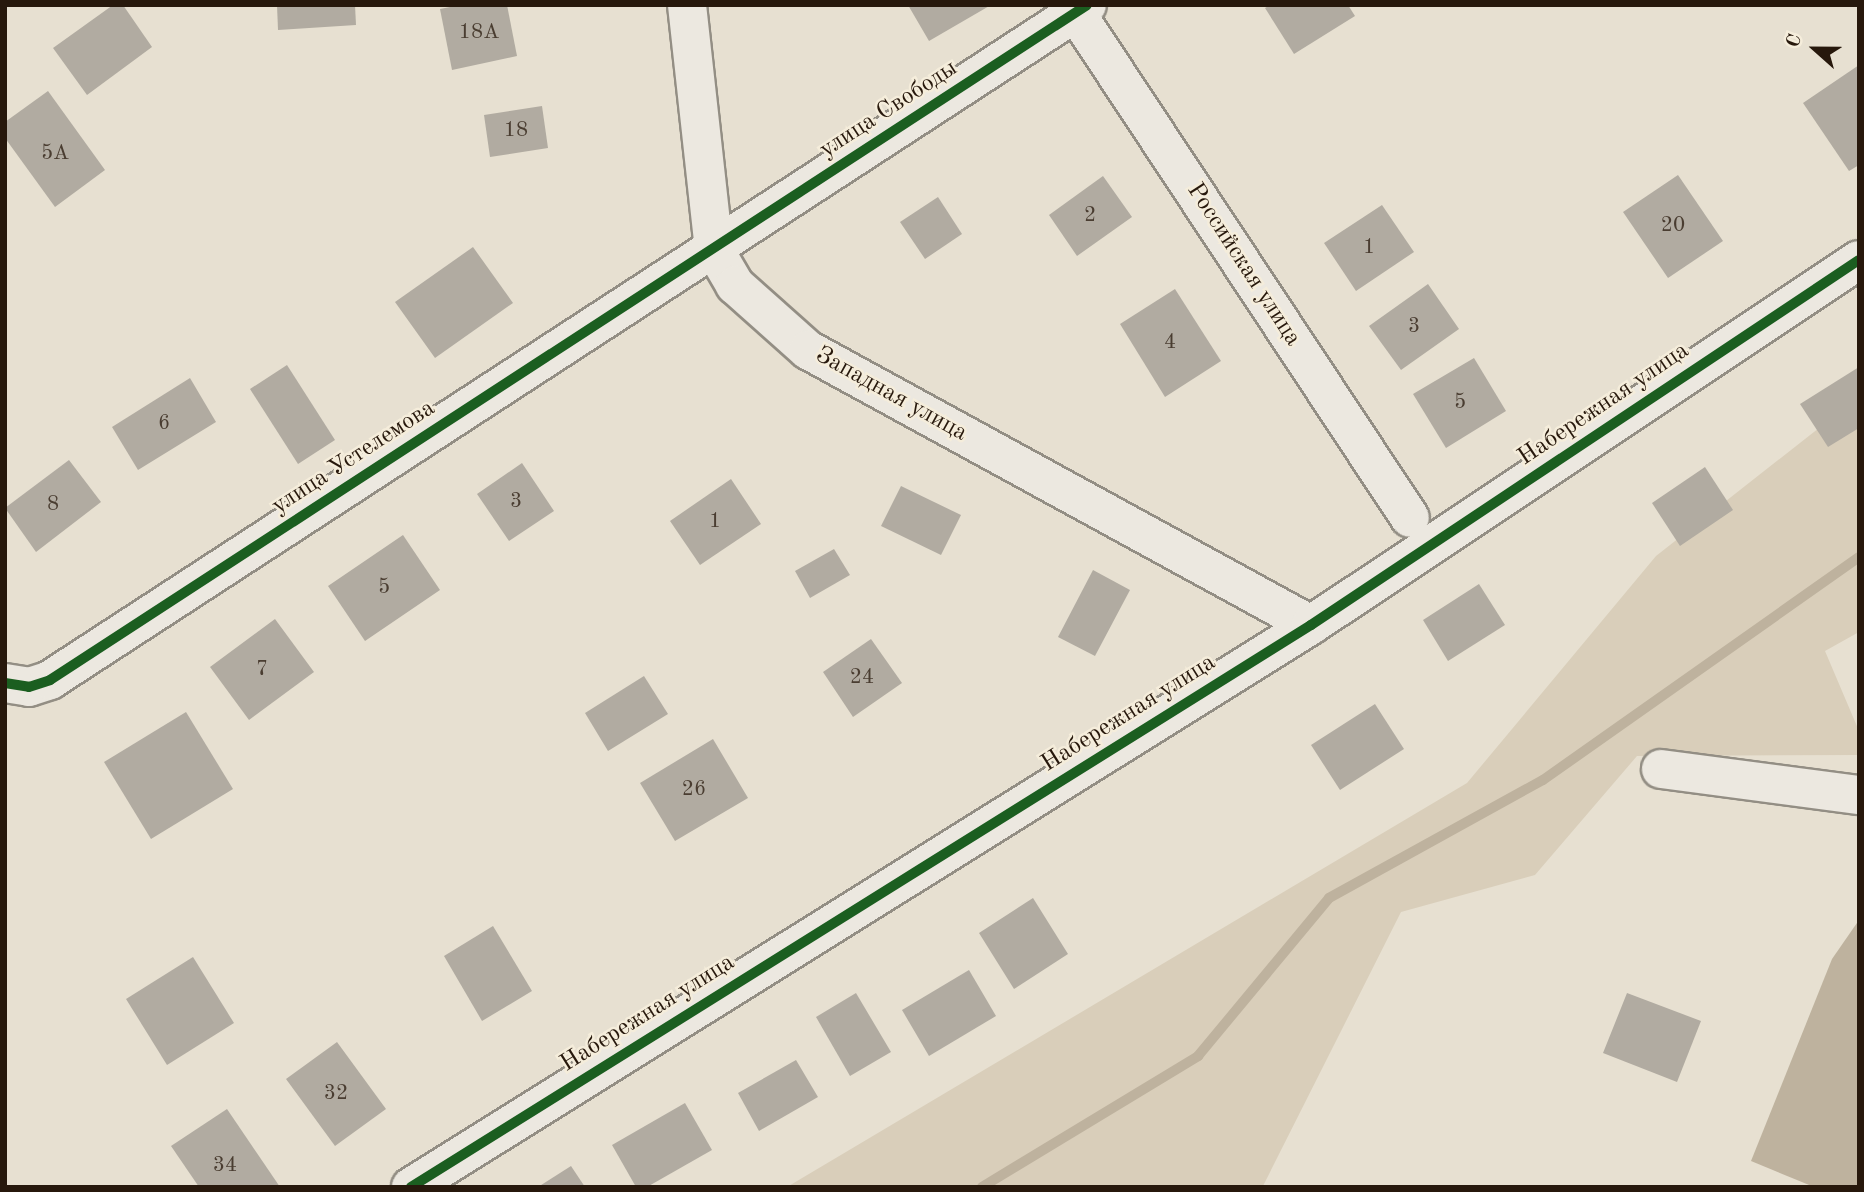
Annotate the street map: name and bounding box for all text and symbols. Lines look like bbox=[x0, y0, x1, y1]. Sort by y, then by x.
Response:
north arrow bbox=[1780, 14, 1850, 84]
house number: 18А bbox=[459, 20, 499, 46]
text: С bbox=[1784, 32, 1806, 51]
street label: улица Свободы bbox=[815, 55, 963, 165]
house number: 18 bbox=[504, 118, 528, 144]
house number: 5А bbox=[41, 141, 69, 167]
street label: Российская улица bbox=[1180, 178, 1306, 352]
house number: 2 bbox=[1084, 203, 1096, 229]
house number: 20 bbox=[1661, 213, 1685, 239]
house number: 1 bbox=[1363, 235, 1375, 261]
house number: 3 bbox=[1408, 314, 1420, 340]
house number: 4 bbox=[1164, 330, 1176, 356]
street label: Набережная улица bbox=[1513, 337, 1695, 473]
street label: Западная улица bbox=[810, 341, 972, 449]
house number: 5 bbox=[1454, 390, 1466, 416]
street label: улица Устелемова bbox=[267, 395, 441, 521]
house number: 6 bbox=[158, 411, 170, 437]
house number: 3 bbox=[510, 489, 522, 515]
house number: 8 bbox=[47, 492, 59, 518]
house number: 1 bbox=[709, 509, 721, 535]
house number: 5 bbox=[378, 575, 390, 601]
street label: Набережная улица bbox=[1037, 649, 1221, 779]
house number: 7 bbox=[256, 657, 268, 683]
house number: 24 bbox=[850, 665, 874, 691]
house number: 26 bbox=[682, 777, 706, 803]
street label: Набережная улица bbox=[556, 949, 740, 1079]
house number: 32 bbox=[324, 1081, 348, 1107]
house number: 34 bbox=[213, 1153, 237, 1179]

